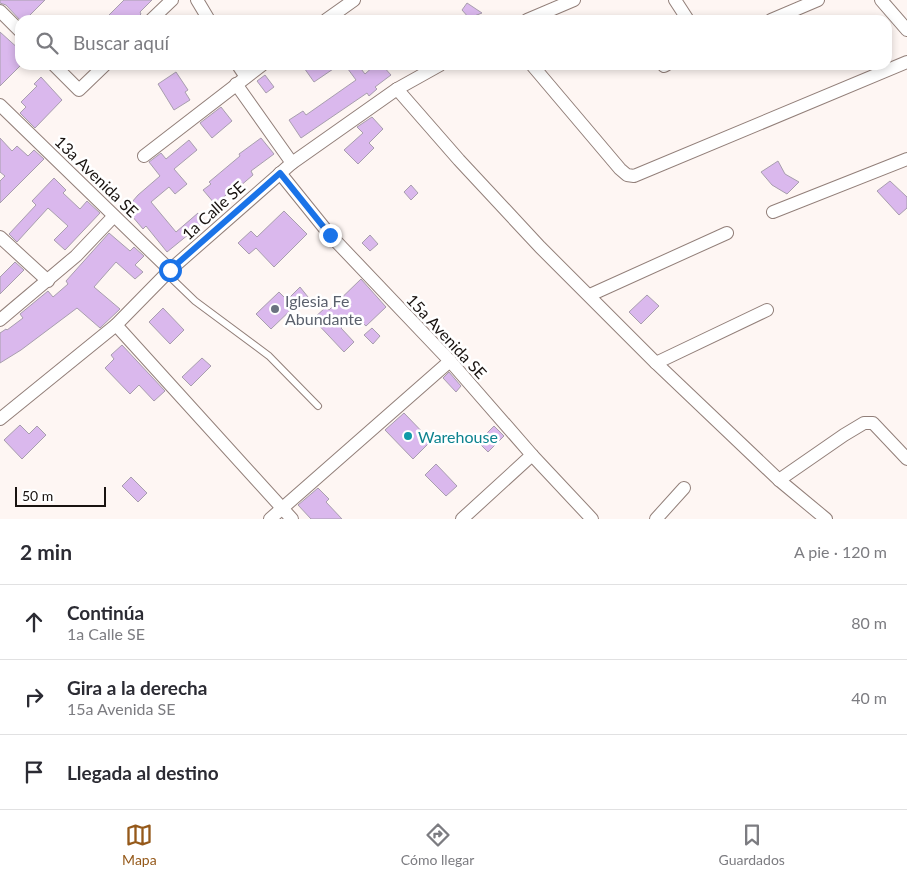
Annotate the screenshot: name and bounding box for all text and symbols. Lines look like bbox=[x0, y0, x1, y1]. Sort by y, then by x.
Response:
search box bbox=[15, 15, 892, 70]
icon: search bbox=[33, 29, 61, 57]
text: Buscar aquí bbox=[73, 31, 169, 54]
street label: 13a Avenida SE bbox=[51, 131, 143, 221]
street label: 1a Calle SE bbox=[178, 177, 248, 243]
route end bbox=[319, 224, 342, 247]
route start bbox=[159, 259, 182, 282]
street label: 15a Avenida SE bbox=[403, 290, 491, 382]
place label: Iglesia Fe Abundante bbox=[285, 291, 362, 328]
marker: Iglesia Fe Abundante bbox=[269, 303, 281, 315]
place label: Warehouse bbox=[418, 427, 498, 446]
marker: Warehouse bbox=[402, 430, 414, 442]
scale bar bbox=[15, 484, 106, 507]
text: 50 m bbox=[22, 487, 53, 504]
text: 2 min bbox=[20, 539, 72, 564]
text: A pie · 120 m bbox=[794, 542, 887, 561]
text: Continúa bbox=[67, 601, 144, 624]
icon: ahead bbox=[20, 608, 48, 636]
text: 80 m bbox=[851, 613, 887, 632]
text: 1a Calle SE bbox=[67, 624, 145, 643]
text: Gira a la derecha bbox=[67, 676, 207, 699]
icon: right bbox=[20, 683, 48, 711]
text: 40 m bbox=[851, 688, 887, 707]
text: 15a Avenida SE bbox=[67, 699, 175, 718]
icon: arrive bbox=[20, 758, 48, 786]
text: Llegada al destino bbox=[67, 761, 219, 784]
tab: Mapa bbox=[122, 821, 157, 868]
tab: Cómo llegar bbox=[401, 821, 474, 868]
tab: Guardados bbox=[719, 821, 785, 868]

